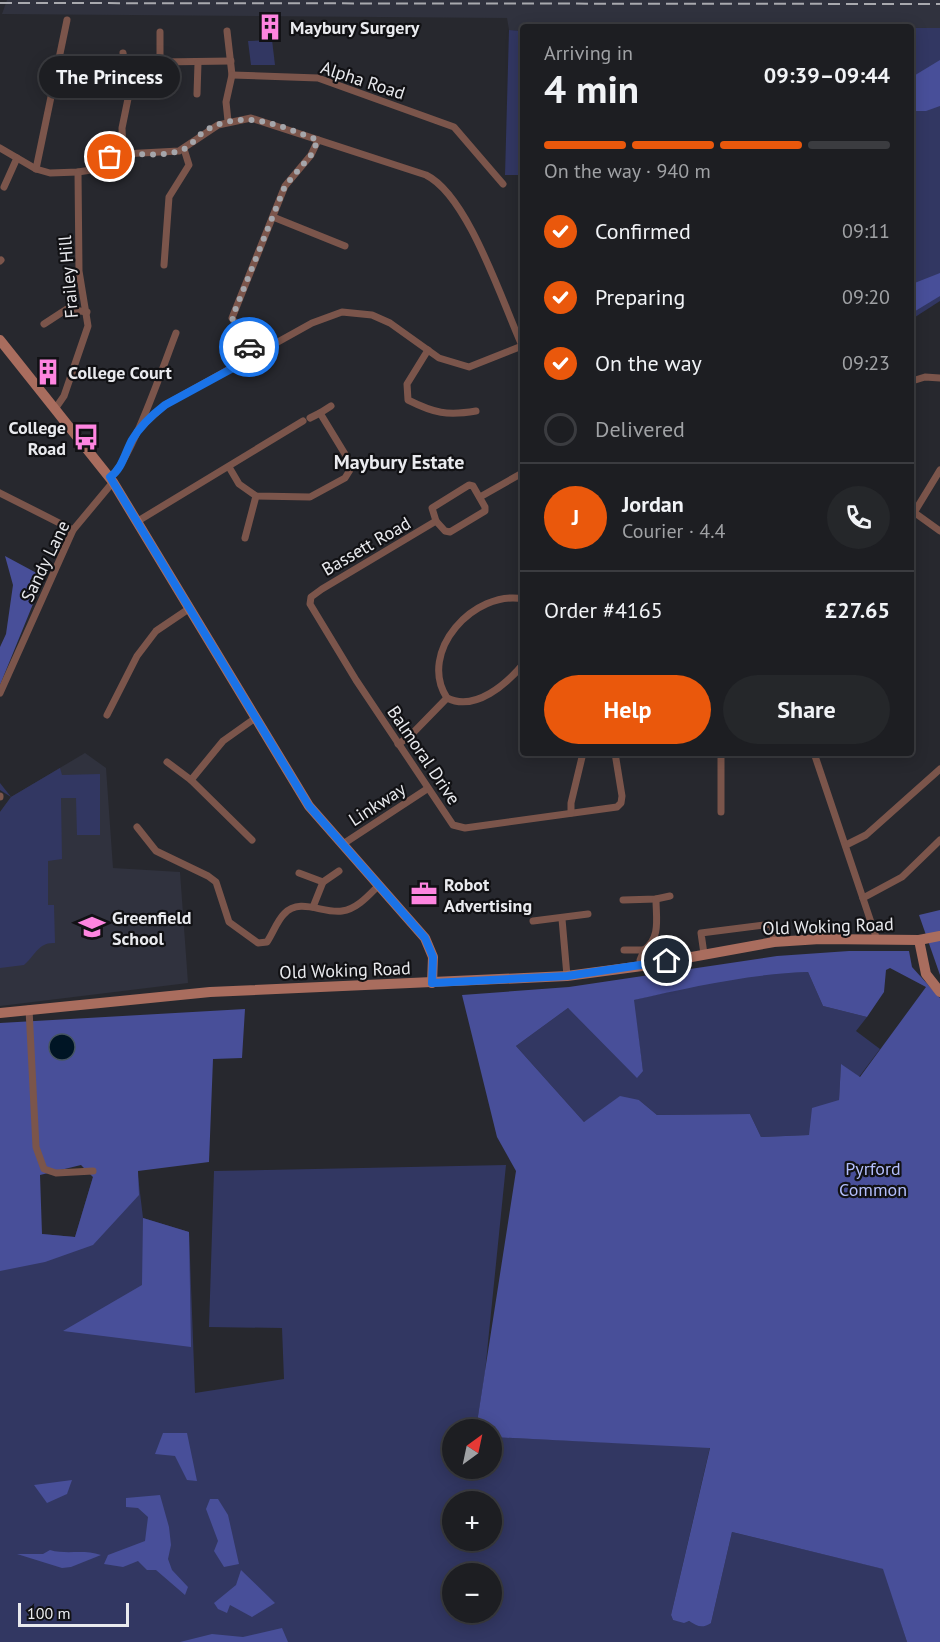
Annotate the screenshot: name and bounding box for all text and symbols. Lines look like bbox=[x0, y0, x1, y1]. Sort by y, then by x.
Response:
building icon: Maybury Surgery bbox=[255, 12, 285, 42]
place label: Maybury Surgery bbox=[290, 16, 420, 39]
text: Arriving in bbox=[544, 40, 633, 66]
callout: The Princess bbox=[39, 55, 180, 97]
street label: Alpha Road bbox=[318, 56, 408, 104]
text: 09:39–09:44 bbox=[764, 61, 890, 89]
text: 4 min bbox=[544, 63, 639, 114]
text: The Princess bbox=[56, 64, 163, 90]
pin bbox=[84, 131, 135, 182]
icon: bag bbox=[93, 140, 126, 173]
text: On the way · 940 m bbox=[544, 158, 711, 184]
icon: check bbox=[544, 215, 577, 248]
text: Confirmed bbox=[595, 217, 691, 245]
text: 09:11 bbox=[842, 218, 890, 244]
street label: Frailey Hill bbox=[53, 234, 83, 319]
icon: check bbox=[544, 281, 577, 314]
text: Preparing bbox=[595, 283, 685, 311]
text: 09:20 bbox=[842, 284, 890, 310]
courier bbox=[219, 317, 279, 377]
icon: car bbox=[233, 331, 266, 364]
icon: check bbox=[544, 347, 577, 380]
text: On the way bbox=[595, 349, 702, 377]
text: 09:23 bbox=[842, 350, 890, 376]
building icon: College Court bbox=[33, 357, 63, 387]
place label: College Court bbox=[68, 361, 172, 384]
text: Delivered bbox=[595, 415, 685, 443]
place label: College Road bbox=[8, 416, 66, 460]
bus stop icon: College Road bbox=[71, 422, 101, 452]
district label: Maybury Estate bbox=[334, 449, 464, 475]
button: phone bbox=[827, 486, 890, 549]
text: Jordan bbox=[622, 490, 684, 518]
text: J bbox=[572, 503, 579, 531]
street label: Bassett Road bbox=[317, 511, 415, 581]
street label: Sandy Lane bbox=[15, 517, 75, 605]
text: Courier · 4.4 bbox=[622, 518, 725, 544]
text: Order #4165 bbox=[544, 596, 663, 624]
text: £27.65 bbox=[825, 596, 890, 624]
button: Help bbox=[544, 675, 711, 744]
button: Share bbox=[723, 675, 890, 744]
street label: Balmoral Drive bbox=[382, 701, 466, 809]
street label: Linkway bbox=[344, 777, 410, 831]
place label: Robot Advertising bbox=[444, 873, 532, 917]
office icon: Robot Advertising bbox=[409, 879, 439, 909]
place label: Greenfield School bbox=[112, 906, 191, 950]
school or university icon: Greenfield School bbox=[77, 912, 107, 942]
street label: Old Woking Road bbox=[762, 912, 894, 940]
pin bbox=[641, 935, 692, 986]
icon: home bbox=[650, 944, 683, 977]
street label: Old Woking Road bbox=[279, 956, 411, 984]
park label: Pyrford Common bbox=[839, 1157, 907, 1201]
north arrow bbox=[442, 1419, 502, 1479]
map controls bbox=[442, 1419, 502, 1623]
button: + bbox=[442, 1491, 502, 1551]
button: − bbox=[442, 1563, 502, 1623]
scale bar bbox=[18, 1600, 129, 1628]
text: 100 m bbox=[27, 1603, 70, 1623]

